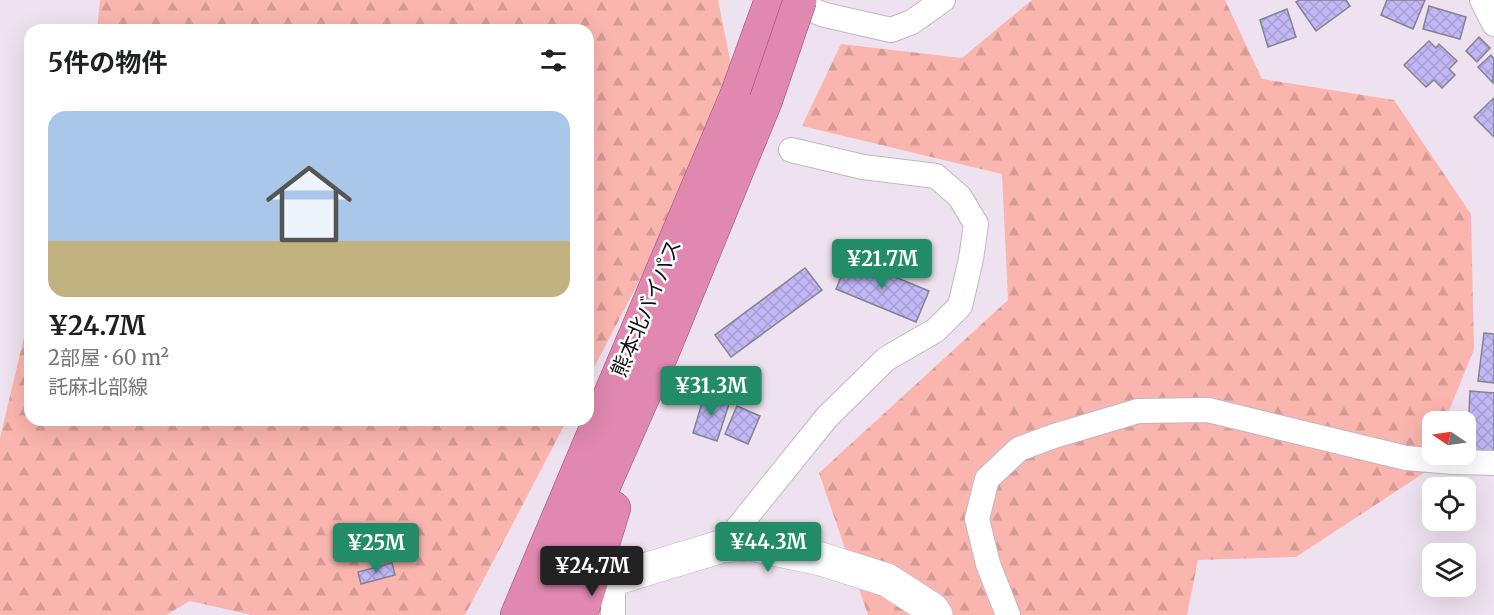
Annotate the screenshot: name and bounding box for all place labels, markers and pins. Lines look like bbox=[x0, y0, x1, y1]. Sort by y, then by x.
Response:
pin: ¥21.7M bbox=[833, 239, 931, 290]
pin: ¥31.3M bbox=[662, 366, 760, 417]
pin: ¥44.3M bbox=[719, 522, 817, 573]
pin: ¥25M bbox=[340, 523, 412, 574]
pin: ¥24.7M bbox=[543, 546, 641, 597]

